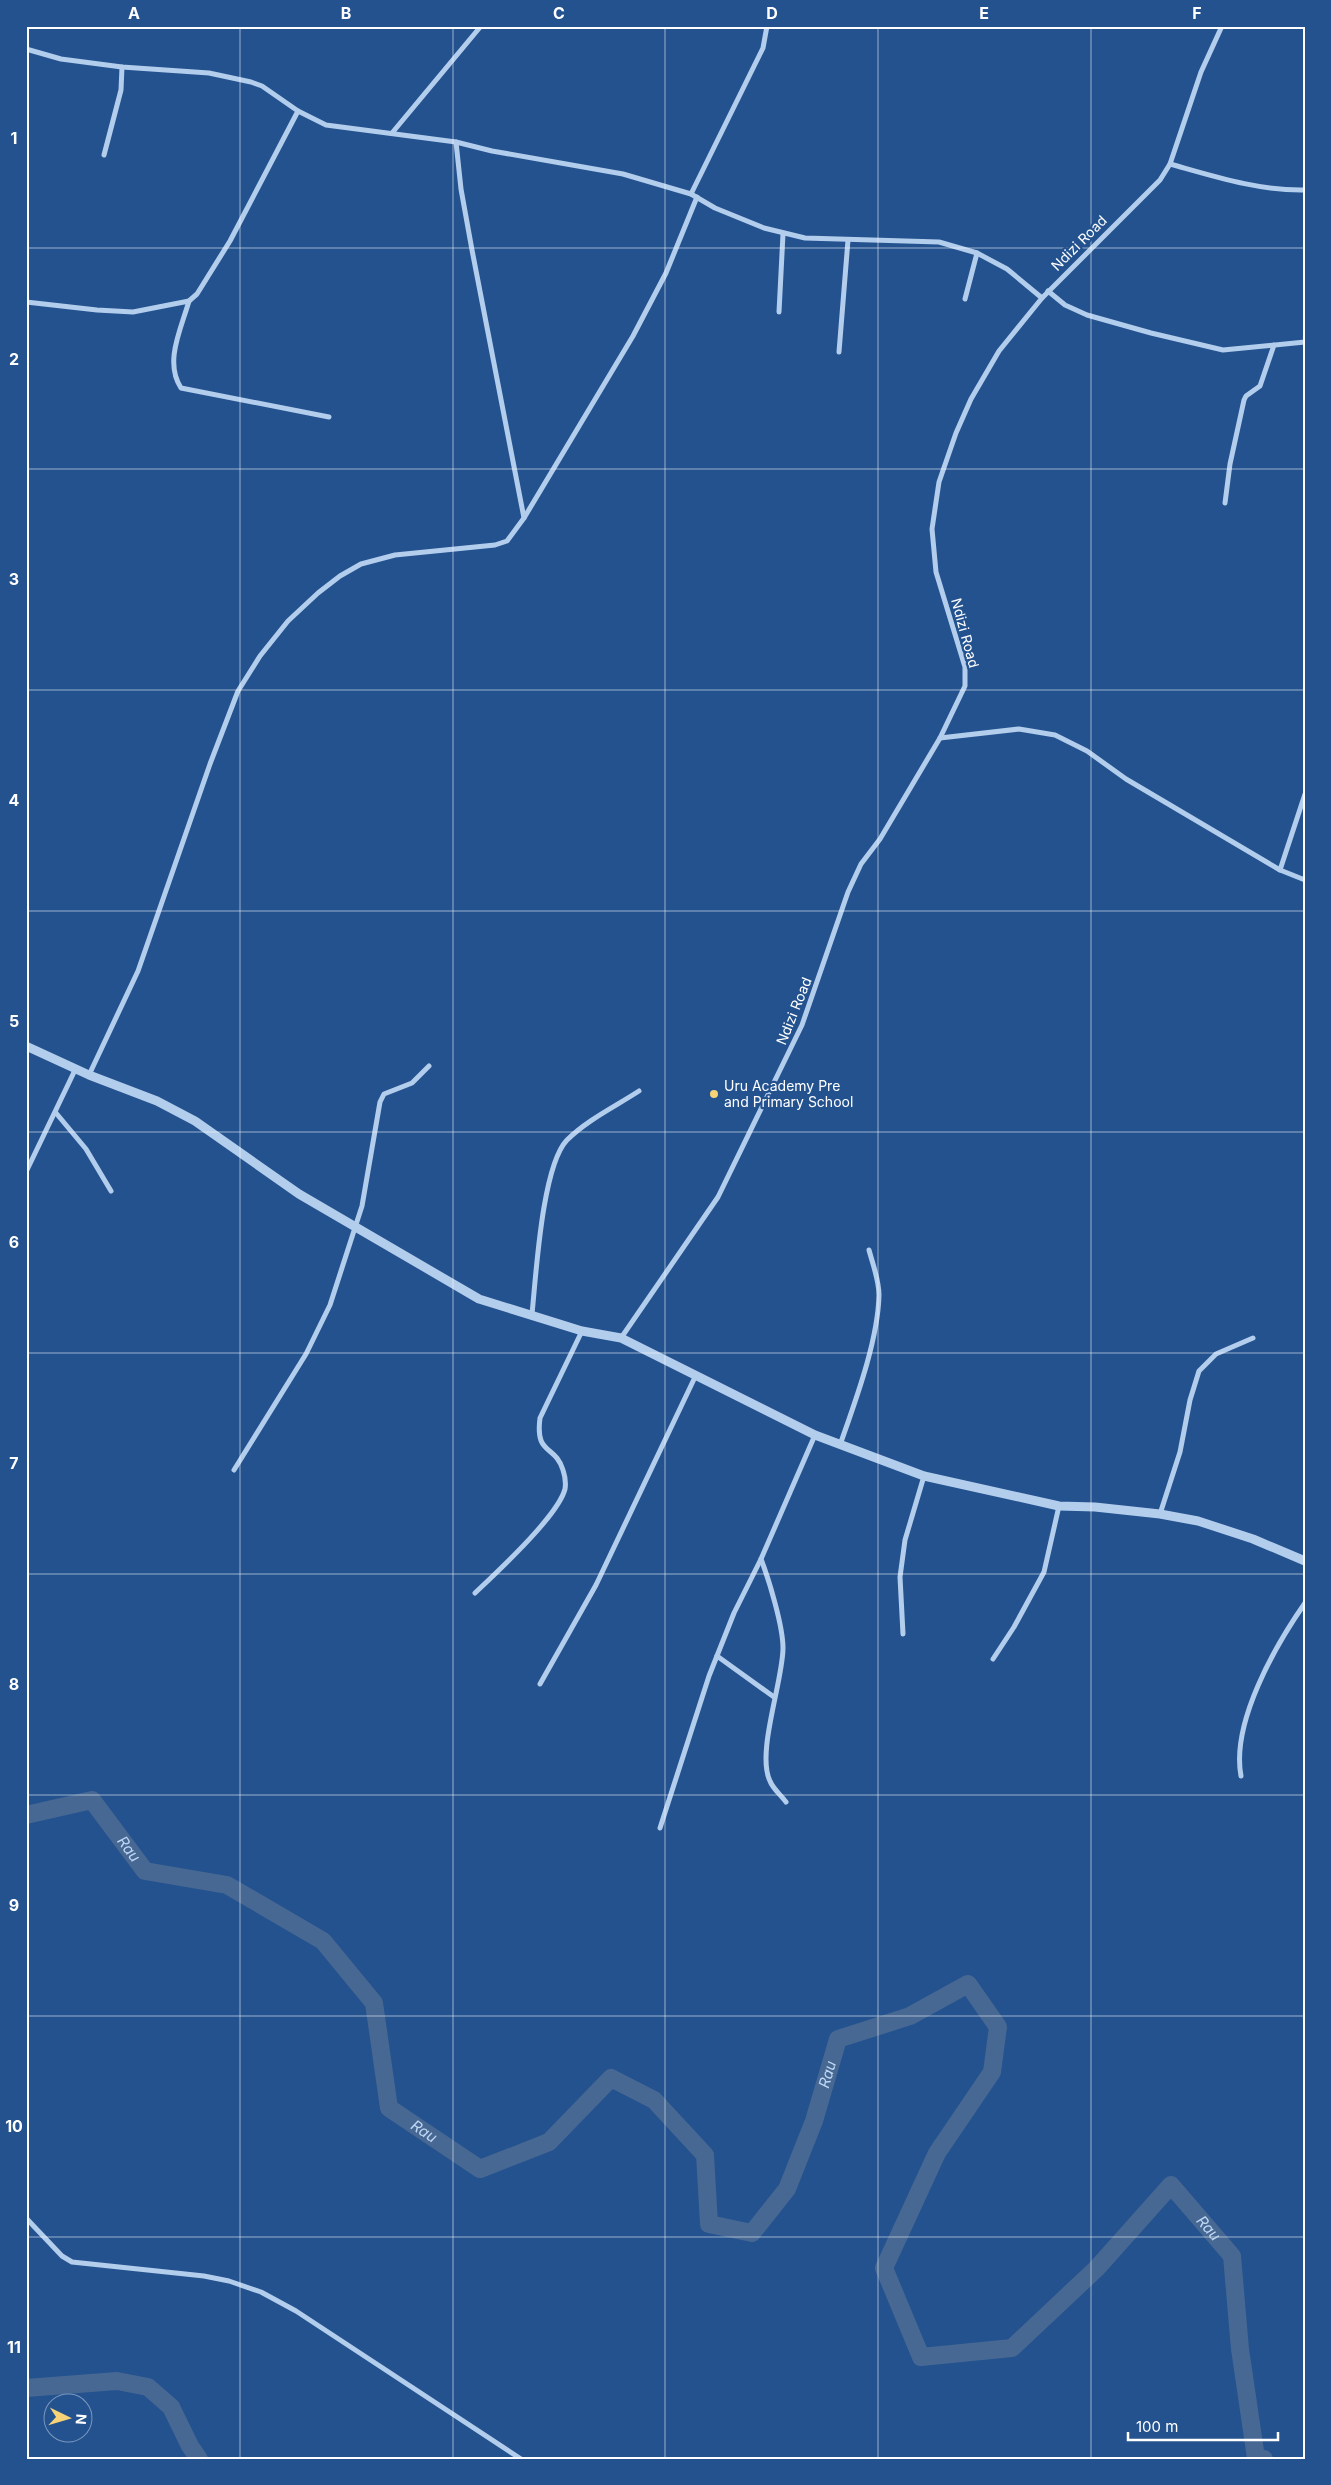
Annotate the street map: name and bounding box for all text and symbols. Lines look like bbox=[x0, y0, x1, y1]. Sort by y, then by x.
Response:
text: A bbox=[128, 3, 140, 23]
text: B bbox=[341, 3, 351, 23]
text: C bbox=[553, 3, 565, 23]
text: D bbox=[766, 3, 778, 23]
text: E bbox=[979, 3, 989, 23]
text: F bbox=[1192, 3, 1202, 23]
text: 1 bbox=[11, 128, 17, 148]
street label: Ndizi Road bbox=[1047, 211, 1110, 274]
text: 2 bbox=[9, 349, 19, 369]
text: 3 bbox=[9, 569, 19, 589]
street label: Ndizi Road bbox=[948, 596, 983, 670]
text: 4 bbox=[9, 790, 20, 810]
street label: Ndizi Road bbox=[772, 975, 815, 1047]
text: 5 bbox=[9, 1011, 19, 1031]
place label: Uru Academy Pre and Primary School bbox=[724, 1077, 853, 1110]
marker: Uru Academy Pre and Primary School bbox=[708, 1088, 720, 1100]
text: 6 bbox=[9, 1232, 19, 1252]
text: 7 bbox=[9, 1453, 19, 1473]
text: 8 bbox=[9, 1674, 19, 1694]
water label: Rau bbox=[113, 1832, 145, 1866]
text: 9 bbox=[9, 1895, 19, 1915]
water label: Rau bbox=[814, 2058, 840, 2090]
water label: Rau bbox=[407, 2115, 441, 2147]
text: 10 bbox=[5, 2116, 23, 2136]
water label: Rau bbox=[1192, 2211, 1225, 2245]
text: 11 bbox=[7, 2337, 21, 2357]
north arrow bbox=[42, 2392, 92, 2442]
scale bar bbox=[1128, 2410, 1278, 2442]
text: N bbox=[73, 2413, 90, 2425]
text: 100 m bbox=[1136, 2417, 1178, 2436]

